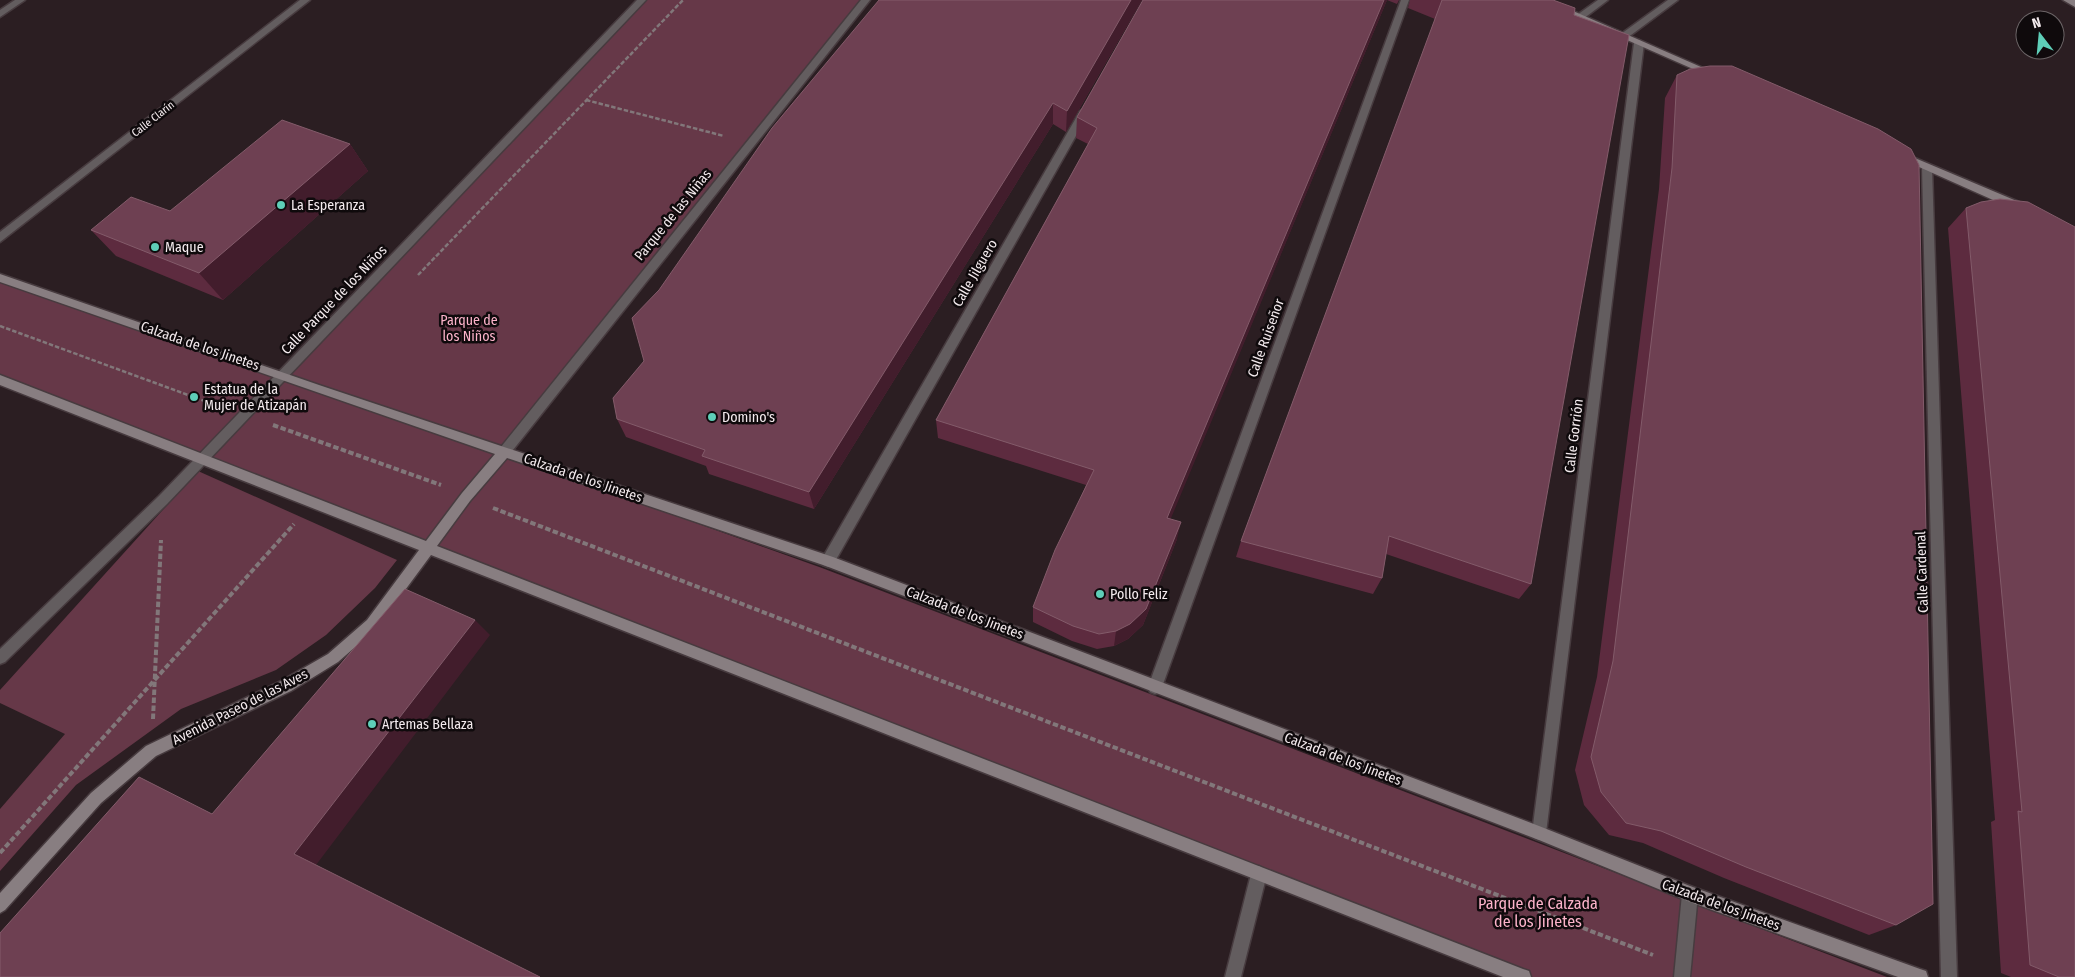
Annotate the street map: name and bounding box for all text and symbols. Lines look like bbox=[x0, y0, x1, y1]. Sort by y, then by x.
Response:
north arrow bbox=[2015, 10, 2065, 60]
text: N bbox=[2030, 14, 2043, 32]
street label: Calle Clarín bbox=[129, 98, 177, 140]
street label: Parque de las Niñas bbox=[631, 166, 715, 264]
place label: La Esperanza bbox=[291, 197, 365, 214]
marker: La Esperanza bbox=[275, 199, 287, 211]
street label: Calle Jilguero bbox=[949, 236, 1001, 310]
place label: Maque bbox=[165, 239, 204, 256]
marker: Maque bbox=[149, 241, 161, 253]
street label: Calle Parque de los Niños bbox=[278, 242, 390, 358]
street label: Calle Ruiseñor bbox=[1244, 296, 1288, 380]
park label: Parque de los Niños bbox=[440, 312, 498, 345]
street label: Calzada de los Jinetes bbox=[138, 318, 262, 374]
place label: Estatua de la Mujer de Atizapán bbox=[204, 381, 307, 414]
marker: Estatua de la Mujer de Atizapán bbox=[188, 391, 200, 403]
street label: Calle Gorrión bbox=[1561, 398, 1587, 474]
place label: Domino's bbox=[722, 409, 775, 426]
marker: Domino's bbox=[706, 411, 718, 423]
street label: Calzada de los Jinetes bbox=[521, 450, 645, 506]
street label: Calle Cardenal bbox=[1912, 531, 1932, 613]
street label: Calzada de los Jinetes bbox=[904, 583, 1026, 643]
place label: Pollo Feliz bbox=[1110, 586, 1168, 603]
marker: Pollo Feliz bbox=[1094, 588, 1106, 600]
street label: Avenida Paseo de las Aves bbox=[169, 665, 311, 749]
place label: Artemas Bellaza bbox=[382, 716, 473, 733]
marker: Artemas Bellaza bbox=[366, 718, 378, 730]
street label: Calzada de los Jinetes bbox=[1282, 729, 1404, 789]
street label: Calzada de los Jinetes bbox=[1660, 876, 1782, 934]
park label: Parque de Calzada de los Jinetes bbox=[1478, 894, 1598, 931]

